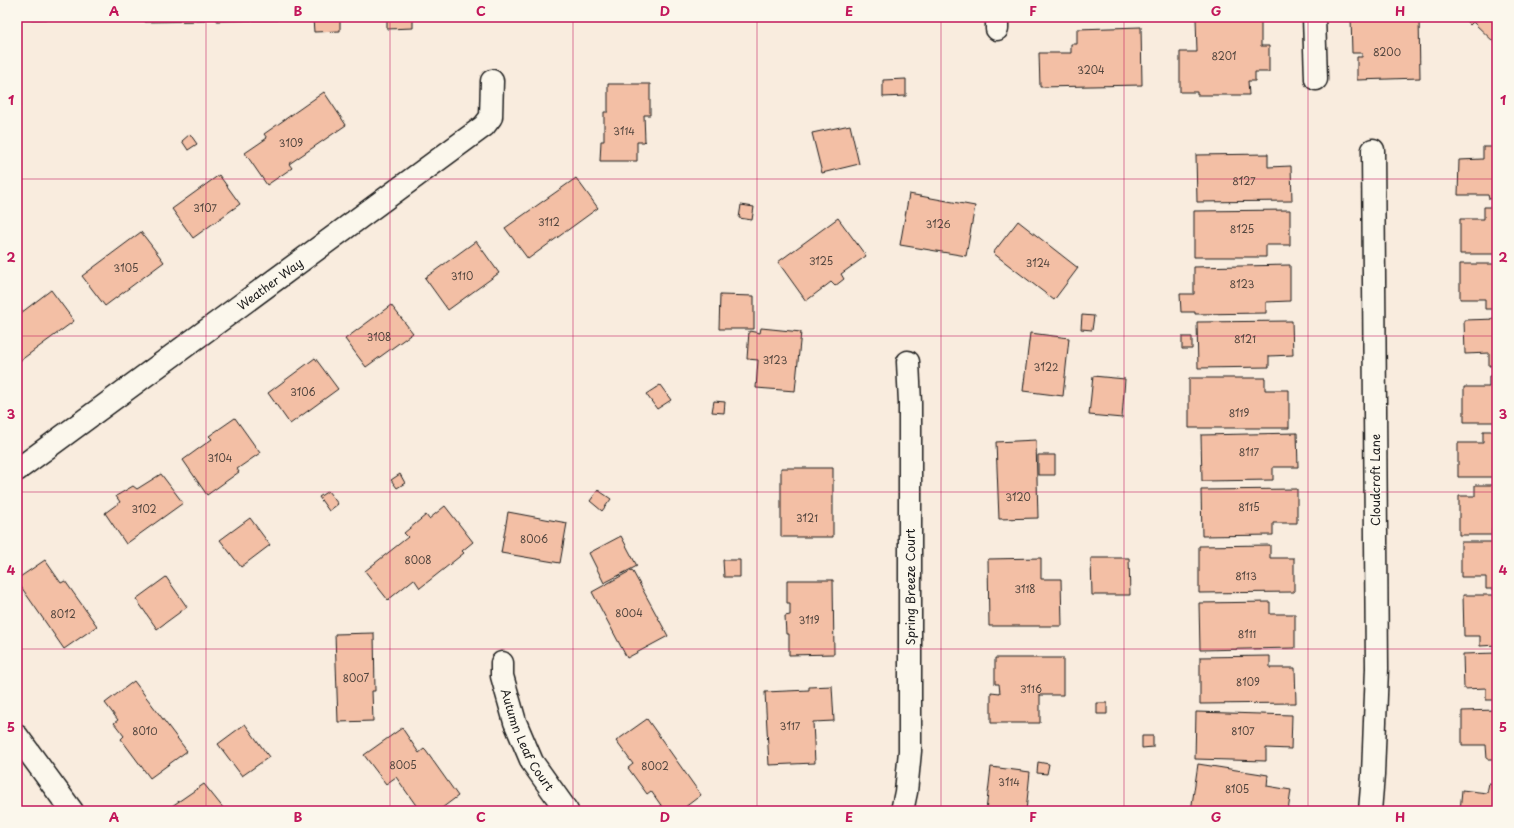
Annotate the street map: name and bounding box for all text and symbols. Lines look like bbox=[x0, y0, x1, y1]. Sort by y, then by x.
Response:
text: A bbox=[109, 1, 119, 20]
text: B bbox=[294, 1, 303, 20]
text: C bbox=[476, 1, 486, 20]
text: D bbox=[660, 1, 670, 20]
text: E bbox=[845, 1, 853, 20]
text: F bbox=[1029, 1, 1037, 20]
text: G bbox=[1211, 1, 1221, 20]
text: H bbox=[1395, 1, 1405, 20]
house number: 8200 bbox=[1373, 44, 1401, 59]
house number: 8201 bbox=[1211, 48, 1237, 63]
house number: 3204 bbox=[1077, 62, 1105, 77]
text: 1 bbox=[8, 90, 14, 109]
text: 1 bbox=[1500, 90, 1506, 109]
house number: 3114 bbox=[613, 123, 635, 138]
house number: 3109 bbox=[279, 135, 303, 150]
house number: 8127 bbox=[1232, 173, 1256, 188]
house number: 3107 bbox=[193, 200, 217, 215]
house number: 3112 bbox=[538, 214, 560, 229]
house number: 3126 bbox=[925, 216, 951, 231]
house number: 8125 bbox=[1230, 221, 1254, 236]
text: 2 bbox=[6, 247, 16, 266]
text: 2 bbox=[1498, 247, 1508, 266]
street label: Weather Way bbox=[233, 253, 307, 314]
house number: 3125 bbox=[809, 253, 833, 268]
house number: 3124 bbox=[1026, 255, 1051, 270]
house number: 3105 bbox=[114, 260, 138, 275]
house number: 3110 bbox=[451, 268, 473, 283]
house number: 8123 bbox=[1230, 276, 1255, 291]
house number: 3108 bbox=[367, 329, 391, 344]
house number: 8121 bbox=[1234, 331, 1256, 346]
house number: 3123 bbox=[763, 352, 788, 367]
house number: 3122 bbox=[1034, 359, 1058, 374]
house number: 3106 bbox=[290, 384, 316, 399]
text: 3 bbox=[7, 404, 16, 423]
text: 3 bbox=[1499, 404, 1508, 423]
house number: 8119 bbox=[1229, 405, 1249, 420]
street label: Cloudcroft Lane bbox=[1366, 434, 1384, 526]
house number: 8117 bbox=[1239, 444, 1260, 459]
house number: 3104 bbox=[208, 450, 233, 465]
house number: 3120 bbox=[1005, 489, 1031, 504]
house number: 8115 bbox=[1238, 499, 1260, 514]
house number: 3102 bbox=[131, 501, 157, 516]
house number: 3121 bbox=[796, 510, 818, 525]
street label: Spring Breeze Court bbox=[901, 529, 919, 645]
house number: 8006 bbox=[520, 531, 548, 546]
house number: 8008 bbox=[404, 552, 432, 567]
text: 4 bbox=[7, 560, 16, 579]
text: 4 bbox=[1499, 560, 1508, 579]
house number: 8113 bbox=[1235, 568, 1257, 583]
house number: 3118 bbox=[1014, 581, 1036, 596]
house number: 8004 bbox=[615, 605, 643, 620]
house number: 8012 bbox=[50, 606, 76, 621]
house number: 3119 bbox=[798, 612, 820, 627]
house number: 8111 bbox=[1238, 626, 1257, 641]
house number: 8007 bbox=[343, 670, 369, 685]
house number: 8109 bbox=[1236, 674, 1260, 689]
house number: 3116 bbox=[1020, 681, 1042, 696]
street label: Autumn Leaf Court bbox=[497, 686, 559, 794]
text: 5 bbox=[7, 717, 15, 736]
text: 5 bbox=[1499, 717, 1507, 736]
house number: 3117 bbox=[780, 718, 801, 733]
house number: 8010 bbox=[132, 723, 158, 738]
house number: 8107 bbox=[1231, 723, 1255, 738]
house number: 8005 bbox=[389, 757, 417, 772]
house number: 8002 bbox=[641, 758, 669, 773]
house number: 3114 bbox=[998, 774, 1020, 789]
house number: 8105 bbox=[1225, 781, 1249, 796]
text: A bbox=[109, 807, 119, 826]
text: B bbox=[294, 807, 303, 826]
text: C bbox=[476, 807, 486, 826]
text: D bbox=[660, 807, 670, 826]
text: E bbox=[845, 807, 853, 826]
text: F bbox=[1029, 807, 1037, 826]
text: G bbox=[1211, 807, 1221, 826]
text: H bbox=[1395, 807, 1405, 826]

